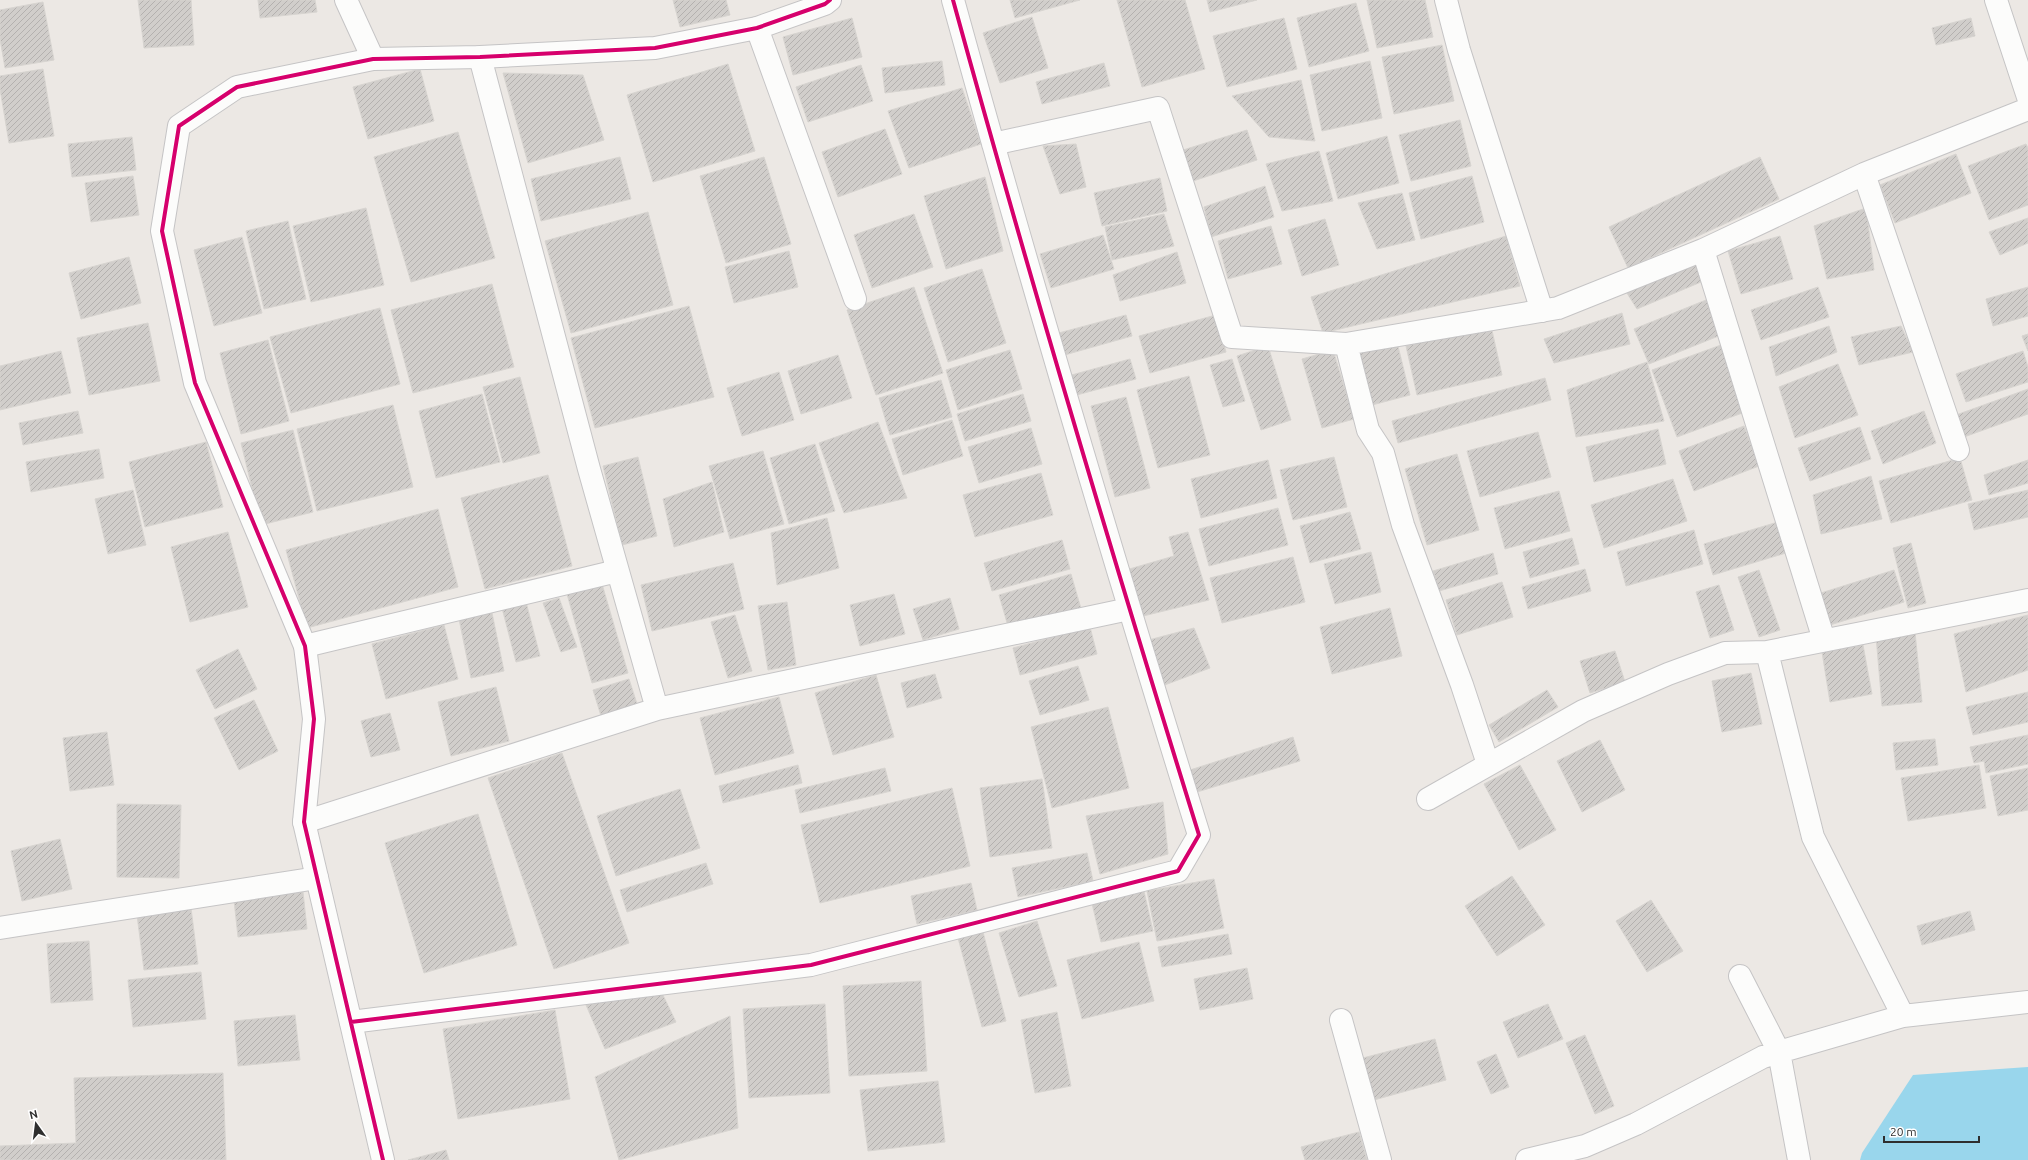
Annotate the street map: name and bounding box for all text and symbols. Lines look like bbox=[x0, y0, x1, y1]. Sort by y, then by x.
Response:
north arrow bbox=[16, 1104, 56, 1144]
text: N bbox=[28, 1107, 39, 1121]
scale bar bbox=[1884, 1118, 1979, 1144]
text: 20 m bbox=[1890, 1125, 1917, 1138]

